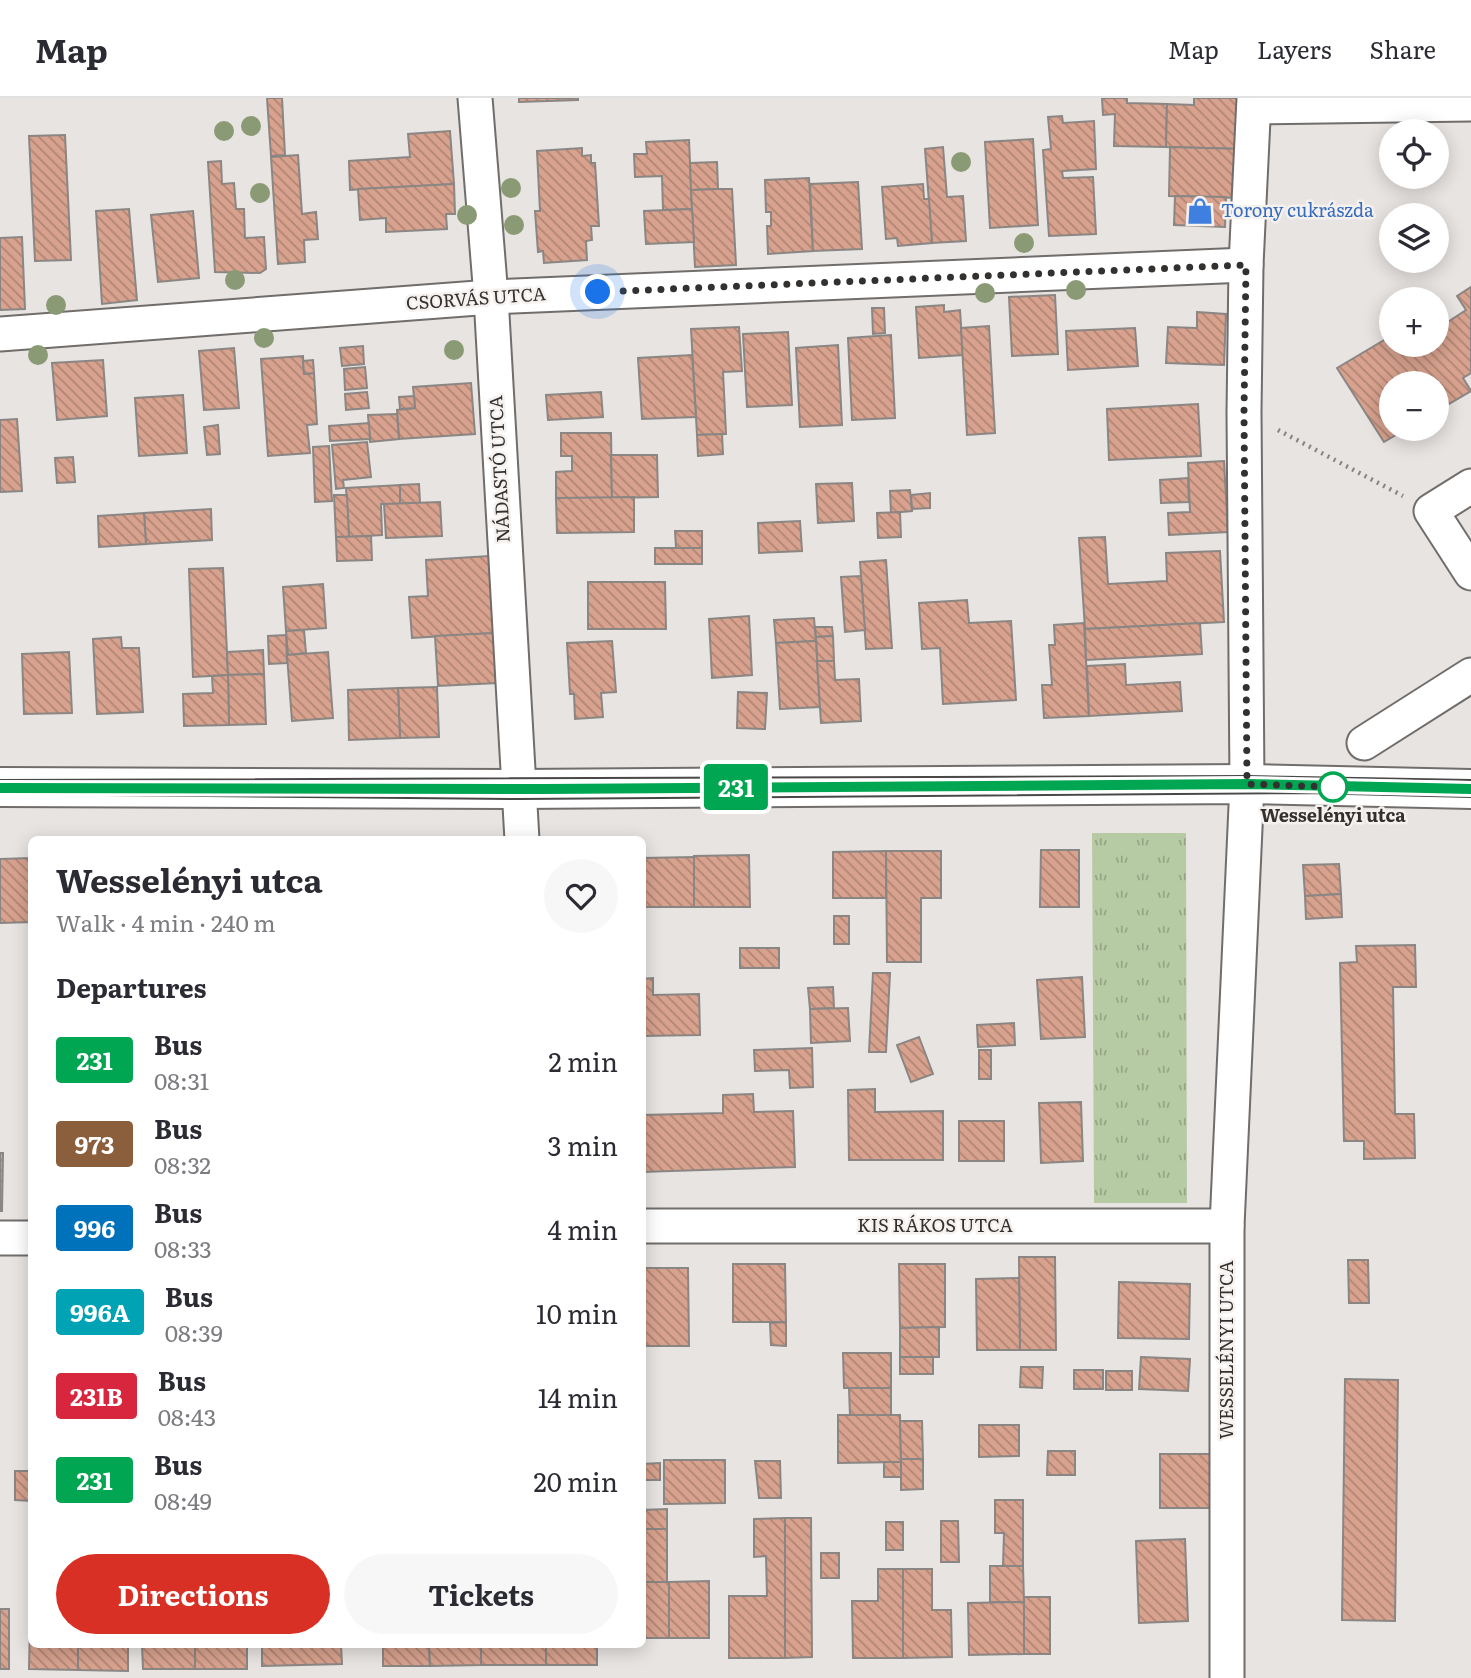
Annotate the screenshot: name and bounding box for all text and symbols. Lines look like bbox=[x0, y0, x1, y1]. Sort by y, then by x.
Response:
text: Map bbox=[35, 24, 108, 73]
text: Map bbox=[1168, 31, 1219, 66]
text: Layers bbox=[1257, 31, 1331, 66]
text: Share bbox=[1369, 31, 1436, 66]
map controls bbox=[1379, 119, 1449, 441]
button: locate bbox=[1379, 119, 1449, 189]
shop icon: Torony cukrászda bbox=[1185, 196, 1215, 226]
place label: Torony cukrászda bbox=[1221, 196, 1374, 223]
button: layers bbox=[1379, 203, 1449, 273]
your location bbox=[580, 274, 615, 309]
street label: CSORVÁS UTCA bbox=[405, 279, 547, 316]
button: + bbox=[1379, 287, 1449, 357]
button: − bbox=[1379, 371, 1449, 441]
street label: NÁDASTÓ UTCA bbox=[481, 395, 516, 543]
line badge: 231 bbox=[696, 764, 776, 810]
text: 231 bbox=[718, 769, 754, 804]
marker: Wesselényi utca bbox=[1318, 772, 1348, 802]
place label: Wesselényi utca bbox=[1260, 801, 1406, 828]
text: Wesselényi utca bbox=[56, 854, 323, 903]
button: heart bbox=[544, 859, 618, 933]
text: Walk · 4 min · 240 m bbox=[56, 905, 276, 939]
text: Departures bbox=[56, 967, 207, 1006]
text: Bus bbox=[154, 1024, 202, 1063]
text: 2 min bbox=[549, 1041, 618, 1080]
text: 231 bbox=[76, 1042, 113, 1077]
text: 08:31 bbox=[154, 1063, 209, 1097]
text: Bus bbox=[154, 1108, 202, 1147]
text: 3 min bbox=[548, 1125, 618, 1164]
text: 973 bbox=[75, 1126, 114, 1161]
text: 08:32 bbox=[154, 1147, 211, 1181]
text: Bus bbox=[154, 1192, 202, 1231]
text: 4 min bbox=[547, 1209, 618, 1248]
text: 996 bbox=[74, 1210, 115, 1245]
street label: KIS RÁKOS UTCA bbox=[857, 1211, 1013, 1238]
text: 08:33 bbox=[154, 1231, 212, 1265]
street label: WESSELÉNYI UTCA bbox=[1212, 1260, 1239, 1440]
text: Bus bbox=[165, 1276, 213, 1315]
text: 10 min bbox=[536, 1293, 618, 1332]
text: 996A bbox=[70, 1294, 130, 1329]
text: 08:39 bbox=[165, 1315, 223, 1349]
text: Bus bbox=[158, 1360, 206, 1399]
text: 14 min bbox=[538, 1377, 618, 1416]
text: 231B bbox=[70, 1378, 123, 1413]
text: 08:43 bbox=[158, 1399, 216, 1433]
text: Bus bbox=[154, 1444, 202, 1483]
text: 20 min bbox=[533, 1461, 618, 1500]
text: 231 bbox=[76, 1462, 113, 1497]
text: 08:49 bbox=[154, 1483, 212, 1517]
button: Directions bbox=[56, 1554, 330, 1634]
button: Tickets bbox=[344, 1554, 618, 1634]

